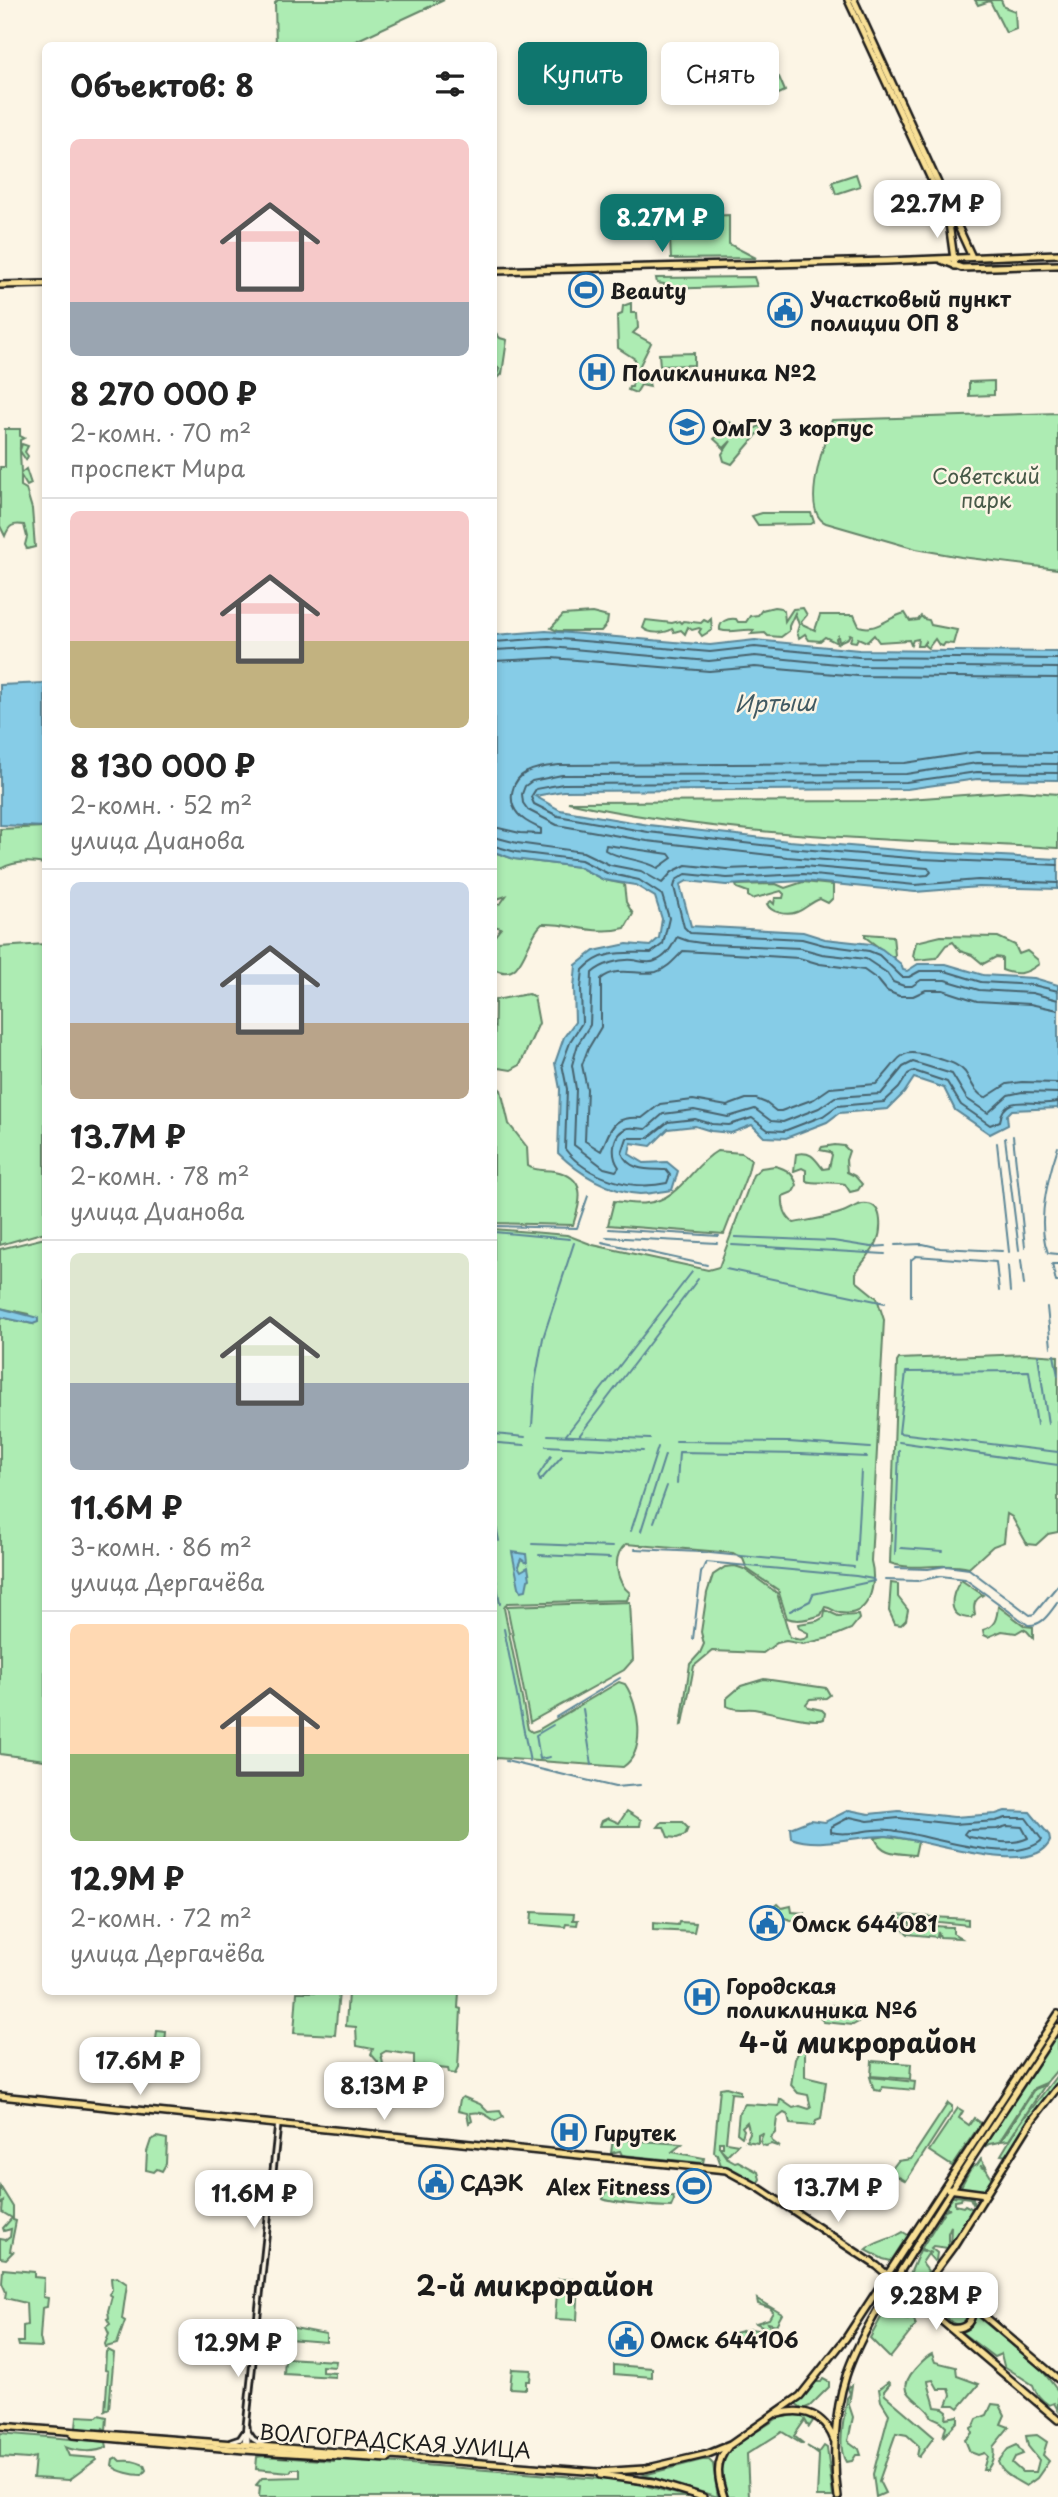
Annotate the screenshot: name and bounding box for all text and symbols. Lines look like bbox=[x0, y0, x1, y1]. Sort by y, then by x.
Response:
chip: Купить bbox=[518, 42, 647, 105]
chip: Снять bbox=[661, 42, 779, 105]
text: Объектов: 8 bbox=[70, 62, 254, 107]
icon: filters bbox=[431, 65, 469, 103]
pin: 22.7M ₽ bbox=[872, 180, 1002, 240]
icon: home bbox=[207, 184, 333, 310]
text: 22.7M ₽ bbox=[890, 185, 984, 220]
pin: 8.27M ₽ bbox=[597, 194, 727, 254]
text: 8.27M ₽ bbox=[616, 199, 708, 234]
sports icon: Beauty bbox=[567, 271, 605, 309]
place label: Beauty bbox=[610, 274, 687, 306]
place label: Участковый пункт полиции ОП 8 bbox=[810, 282, 1012, 338]
public building icon: Участковый пункт полиции ОП 8 bbox=[766, 291, 804, 329]
hospital icon: Поликлиника №2 bbox=[578, 353, 616, 391]
place label: Поликлиника №2 bbox=[622, 356, 817, 388]
text: 8 270 000 ₽ bbox=[70, 370, 257, 415]
school or university icon: ОмГУ 3 корпус bbox=[668, 408, 706, 446]
place label: ОмГУ 3 корпус bbox=[712, 411, 874, 443]
text: 2-комн. · 70 m² bbox=[70, 415, 251, 450]
text: проспект Мира bbox=[70, 450, 245, 485]
park label: Советский парк bbox=[932, 459, 1040, 515]
icon: home bbox=[207, 556, 333, 682]
water label: Иртыш bbox=[734, 684, 817, 720]
text: 8 130 000 ₽ bbox=[70, 742, 255, 787]
text: 2-комн. · 52 m² bbox=[70, 787, 252, 822]
text: улица Дианова bbox=[70, 822, 244, 857]
icon: home bbox=[207, 927, 333, 1053]
text: 13.7M ₽ bbox=[70, 1113, 186, 1158]
text: 2-комн. · 78 m² bbox=[70, 1158, 250, 1193]
text: улица Дианова bbox=[70, 1193, 244, 1228]
icon: home bbox=[207, 1298, 333, 1424]
text: 11.6M ₽ bbox=[70, 1484, 182, 1529]
text: 3-комн. · 86 m² bbox=[70, 1529, 252, 1564]
text: улица Дергачёва bbox=[70, 1564, 264, 1599]
icon: home bbox=[207, 1669, 333, 1795]
text: 12.9M ₽ bbox=[70, 1855, 184, 1900]
text: 2-комн. · 72 m² bbox=[70, 1900, 252, 1935]
public building icon: Омск 644081 bbox=[748, 1904, 786, 1942]
place label: Омск 644081 bbox=[792, 1907, 937, 1939]
text: улица Дергачёва bbox=[70, 1935, 264, 1970]
place label: Городская поликлиника №6 bbox=[726, 1969, 918, 2025]
hospital icon: Городская поликлиника №6 bbox=[683, 1978, 721, 2016]
district label: 4-й микрорайон bbox=[739, 2020, 977, 2063]
pin: 17.6M ₽ bbox=[75, 2038, 205, 2097]
text: 17.6M ₽ bbox=[95, 2042, 185, 2077]
pin: 8.13M ₽ bbox=[319, 2062, 449, 2122]
text: 8.13M ₽ bbox=[340, 2067, 428, 2102]
hospital icon: Гирутек bbox=[550, 2113, 588, 2151]
place label: Гирутек bbox=[594, 2116, 677, 2148]
public building icon: СДЭК bbox=[417, 2163, 455, 2201]
pin: 13.7M ₽ bbox=[773, 2164, 903, 2224]
place label: СДЭК bbox=[460, 2166, 524, 2198]
sports icon: Alex Fitness bbox=[675, 2167, 713, 2205]
text: 13.7M ₽ bbox=[794, 2169, 882, 2204]
pin: 11.6M ₽ bbox=[189, 2170, 319, 2230]
place label: Alex Fitness bbox=[545, 2170, 670, 2202]
text: 11.6M ₽ bbox=[211, 2175, 297, 2210]
district label: 2-й микрорайон bbox=[416, 2263, 654, 2306]
pin: 9.28M ₽ bbox=[871, 2272, 1001, 2332]
text: 9.28M ₽ bbox=[890, 2277, 982, 2312]
pin: 12.9M ₽ bbox=[173, 2320, 303, 2379]
public building icon: Омск 644106 bbox=[607, 2320, 645, 2358]
place label: Омск 644106 bbox=[650, 2323, 799, 2355]
text: 12.9M ₽ bbox=[194, 2324, 282, 2359]
street label: ВОЛГОГРАДСКАЯ УЛИЦА bbox=[258, 2415, 532, 2465]

